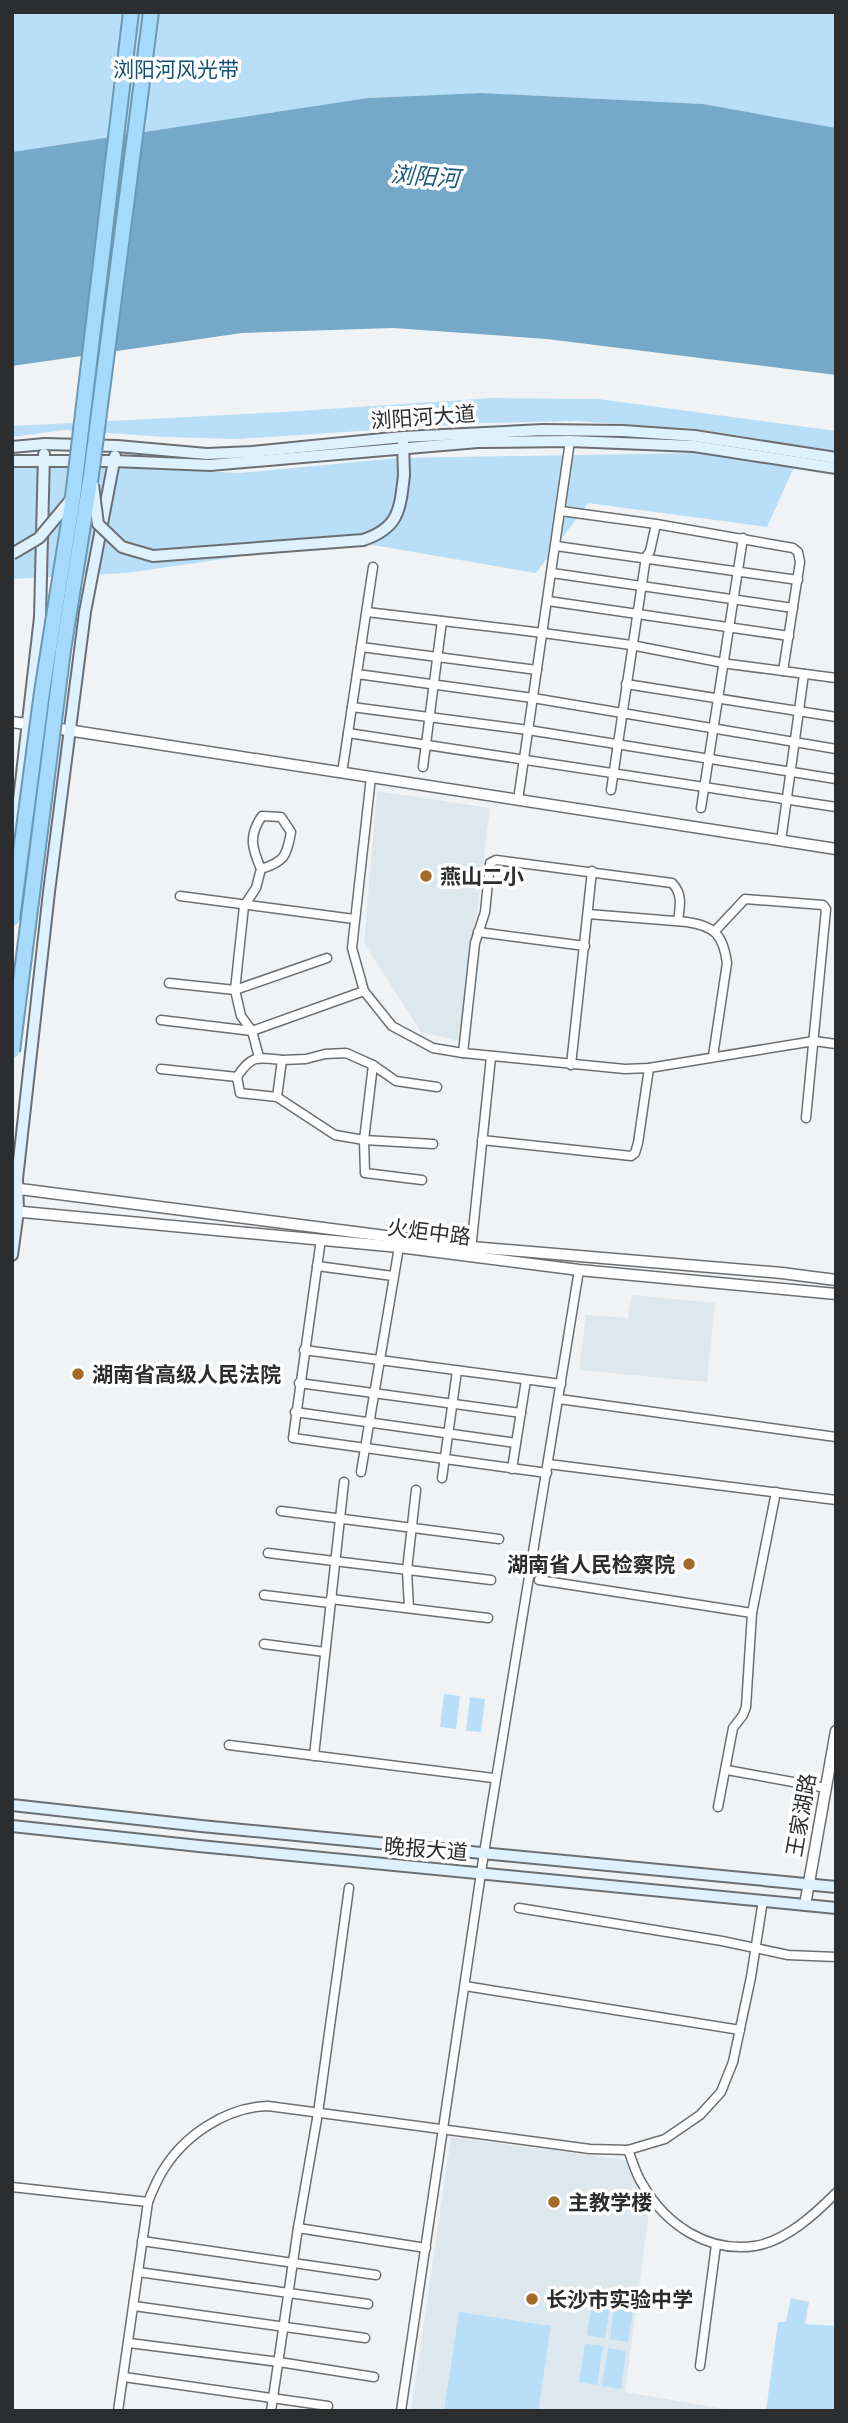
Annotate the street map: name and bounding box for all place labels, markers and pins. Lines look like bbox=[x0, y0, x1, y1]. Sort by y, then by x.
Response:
place label: 燕山二小 bbox=[440, 864, 524, 889]
marker: 燕山二小 bbox=[418, 868, 434, 884]
place label: 湖南省高级人民法院 bbox=[92, 1362, 281, 1387]
marker: 湖南省高级人民法院 bbox=[70, 1366, 86, 1382]
place label: 湖南省人民检察院 bbox=[507, 1552, 675, 1577]
marker: 湖南省人民检察院 bbox=[681, 1556, 697, 1572]
place label: 主教学楼 bbox=[568, 2190, 652, 2215]
marker: 主教学楼 bbox=[546, 2194, 562, 2210]
place label: 长沙市实验中学 bbox=[546, 2287, 693, 2312]
marker: 长沙市实验中学 bbox=[524, 2291, 540, 2307]

